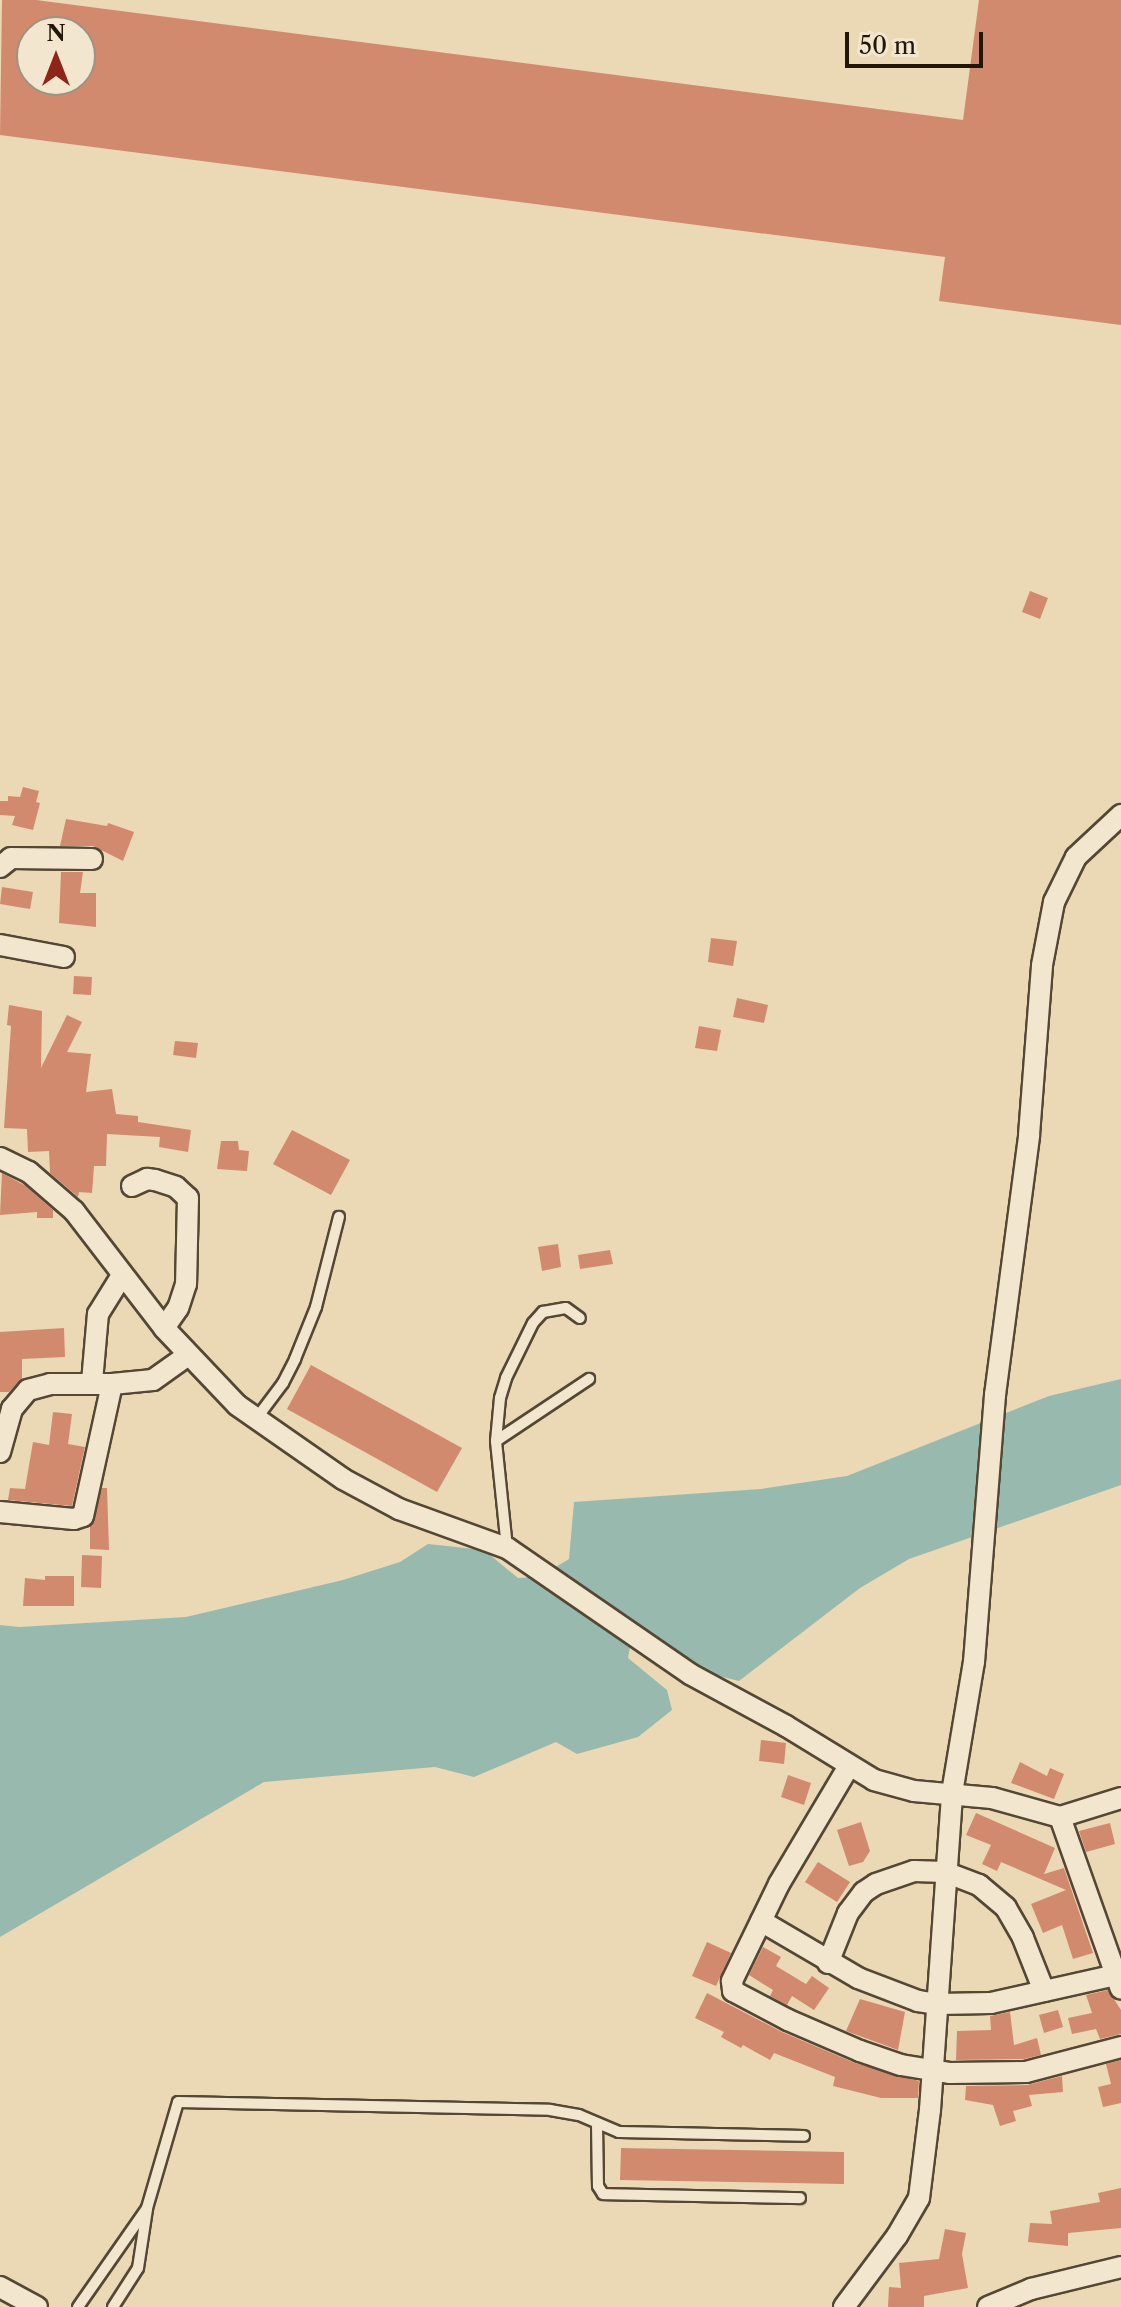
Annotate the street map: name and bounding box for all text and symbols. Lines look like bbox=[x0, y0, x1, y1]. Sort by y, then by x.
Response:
north arrow bbox=[16, 16, 96, 96]
scale bar bbox=[849, 16, 987, 66]
text: N bbox=[46, 20, 66, 47]
text: 50 m bbox=[859, 31, 916, 60]

